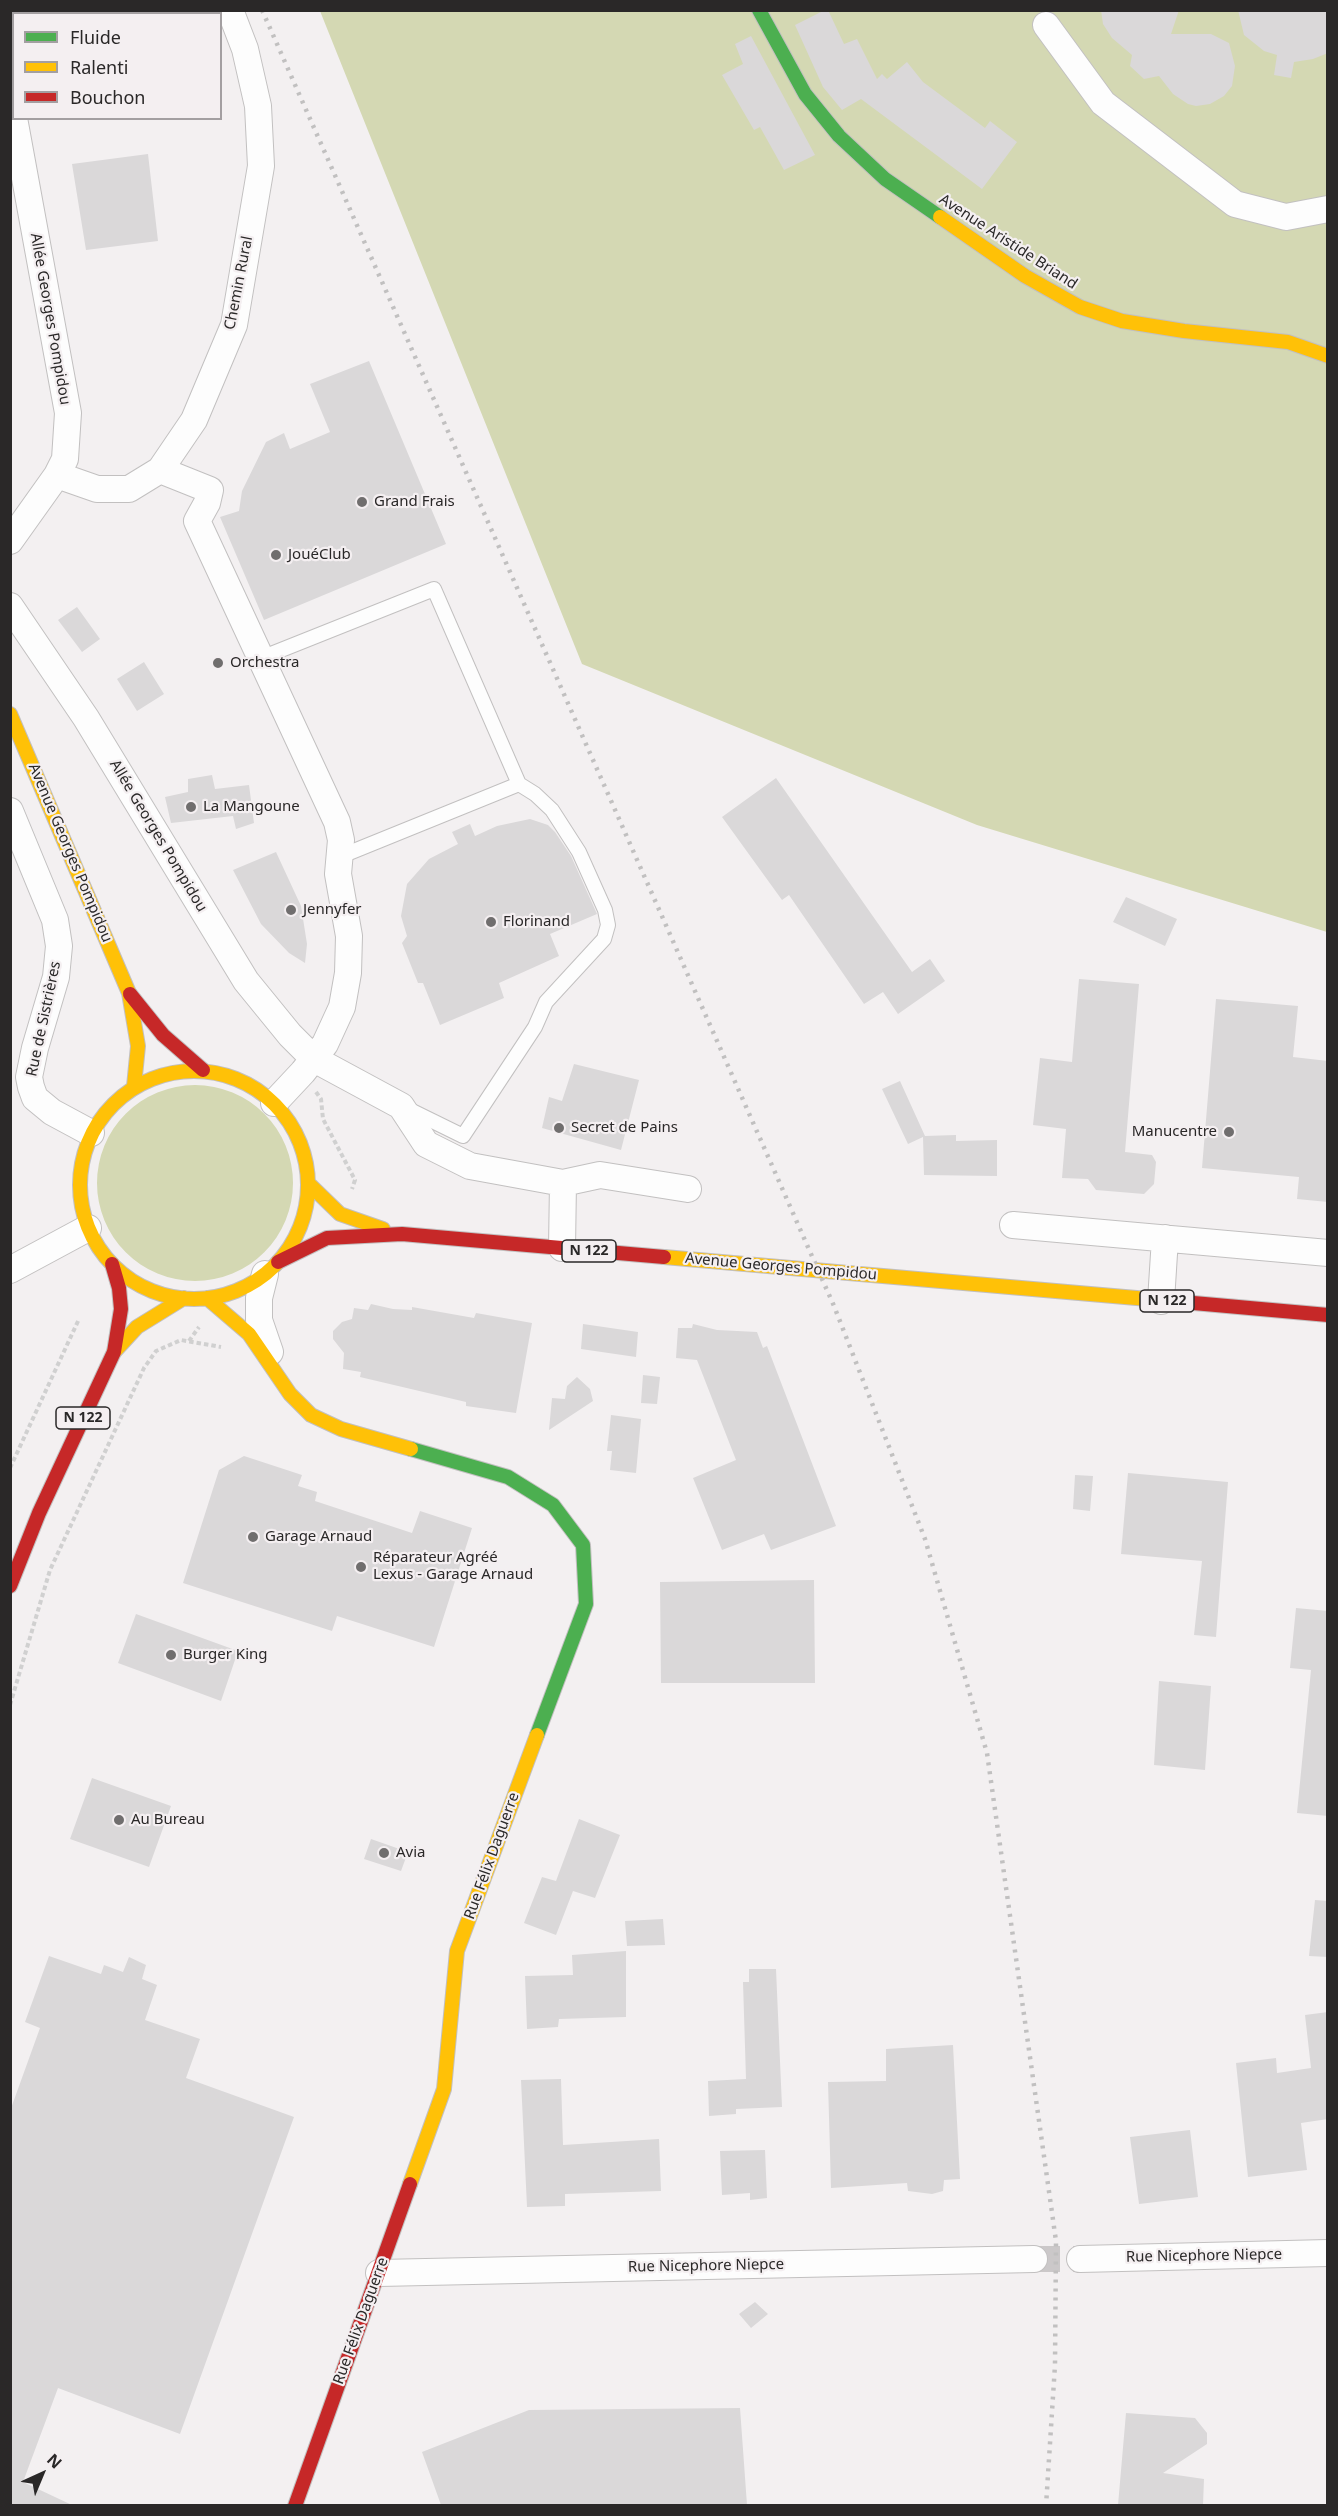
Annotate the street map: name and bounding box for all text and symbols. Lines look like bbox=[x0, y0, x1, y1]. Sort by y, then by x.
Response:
legend bbox=[12, 12, 222, 120]
text: Fluide bbox=[70, 25, 121, 49]
text: Ralenti bbox=[70, 55, 128, 79]
text: Bouchon bbox=[70, 85, 146, 109]
street label: Avenue Aristide Briand bbox=[936, 191, 1080, 293]
street label: Allée Georges Pompidou bbox=[26, 232, 74, 406]
street label: Chemin Rural bbox=[221, 235, 257, 331]
place label: Grand Frais bbox=[374, 493, 455, 511]
marker: Grand Frais bbox=[355, 495, 369, 509]
place label: JouéClub bbox=[288, 546, 351, 564]
marker: JouéClub bbox=[269, 548, 283, 562]
place label: Orchestra bbox=[230, 654, 299, 672]
marker: Orchestra bbox=[211, 656, 225, 670]
street label: Allée Georges Pompidou bbox=[105, 757, 211, 915]
street label: Avenue Georges Pompidou bbox=[24, 761, 116, 945]
place label: La Mangoune bbox=[203, 798, 300, 816]
marker: La Mangoune bbox=[184, 800, 198, 814]
place label: Jennyfer bbox=[303, 901, 362, 919]
marker: Jennyfer bbox=[284, 903, 298, 917]
place label: Florinand bbox=[503, 913, 570, 931]
marker: Florinand bbox=[484, 915, 498, 929]
street label: Rue de Sistrières bbox=[23, 960, 65, 1078]
place label: Secret de Pains bbox=[571, 1119, 678, 1137]
marker: Secret de Pains bbox=[552, 1121, 566, 1135]
place label: Manucentre bbox=[1132, 1123, 1217, 1141]
marker: Manucentre bbox=[1222, 1125, 1236, 1139]
road number: N 122 bbox=[562, 1240, 616, 1262]
street label: Avenue Georges Pompidou bbox=[684, 1250, 878, 1284]
road number: N 122 bbox=[1140, 1290, 1194, 1312]
road number: N 122 bbox=[56, 1407, 110, 1429]
place label: Garage Arnaud bbox=[265, 1528, 372, 1546]
marker: Garage Arnaud bbox=[246, 1530, 260, 1544]
place label: Réparateur Agréé Lexus - Garage Arnaud bbox=[373, 1549, 533, 1584]
marker: Réparateur Agréé Lexus - Garage Arnaud bbox=[354, 1560, 368, 1574]
place label: Burger King bbox=[183, 1646, 267, 1664]
marker: Burger King bbox=[164, 1648, 178, 1662]
street label: Rue Félix Daguerre bbox=[461, 1790, 523, 1922]
place label: Au Bureau bbox=[131, 1811, 205, 1829]
marker: Au Bureau bbox=[112, 1813, 126, 1827]
place label: Avia bbox=[396, 1844, 425, 1862]
marker: Avia bbox=[377, 1846, 391, 1860]
street label: Rue Nicephore Niepce bbox=[1126, 2246, 1282, 2266]
street label: Rue Félix Daguerre bbox=[330, 2255, 392, 2387]
street label: Rue Nicephore Niepce bbox=[628, 2256, 784, 2276]
north arrow bbox=[12, 2444, 72, 2504]
text: N bbox=[42, 2449, 67, 2473]

